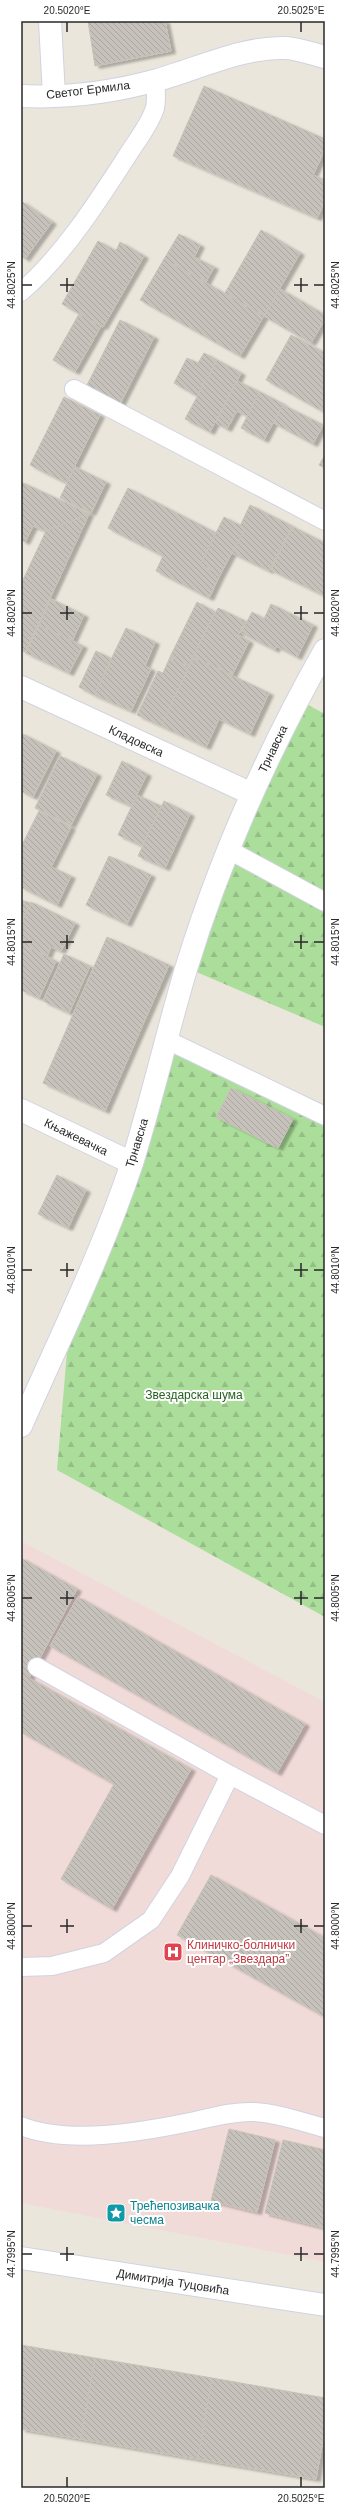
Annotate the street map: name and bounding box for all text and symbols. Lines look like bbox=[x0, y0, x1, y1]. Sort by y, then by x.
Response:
text: 20.5020°E bbox=[44, 5, 91, 16]
text: 20.5025°E bbox=[278, 5, 325, 16]
street label: Светог Ермила bbox=[45, 78, 131, 102]
text: 44.8025°N bbox=[6, 261, 17, 309]
text: 44.8025°N bbox=[330, 261, 341, 309]
text: 44.8020°N bbox=[6, 589, 17, 637]
text: 44.8020°N bbox=[330, 589, 341, 637]
street label: Кладовска bbox=[106, 722, 166, 760]
street label: Трнавска bbox=[256, 723, 291, 775]
text: 44.8015°N bbox=[6, 918, 17, 966]
text: 44.8015°N bbox=[330, 918, 341, 966]
street label: Књажевачка bbox=[42, 1116, 110, 1159]
street label: Трнавска bbox=[123, 1116, 151, 1169]
text: 44.8010°N bbox=[6, 1246, 17, 1294]
text: 44.8010°N bbox=[330, 1246, 341, 1294]
park label: Звездарска шума bbox=[145, 1388, 243, 1402]
text: 44.8005°N bbox=[6, 1574, 17, 1622]
text: 44.8005°N bbox=[330, 1574, 341, 1622]
text: 44.8000°N bbox=[6, 1902, 17, 1950]
text: 44.8000°N bbox=[330, 1902, 341, 1950]
place label: Клиничко-болнички центар „Звездара” bbox=[187, 1938, 295, 1966]
hospital icon: Клиничко-болнички центар „Звездара” bbox=[162, 1941, 184, 1963]
place label: Трећепозивачка чесма bbox=[130, 2199, 220, 2227]
place icon: Трећепозивачка чесма bbox=[105, 2202, 127, 2224]
text: 44.7995°N bbox=[6, 2230, 17, 2278]
text: 44.7995°N bbox=[330, 2230, 341, 2278]
street label: Димитрија Туцовића bbox=[116, 2266, 231, 2298]
text: 20.5020°E bbox=[44, 2493, 91, 2504]
text: 20.5025°E bbox=[278, 2493, 325, 2504]

